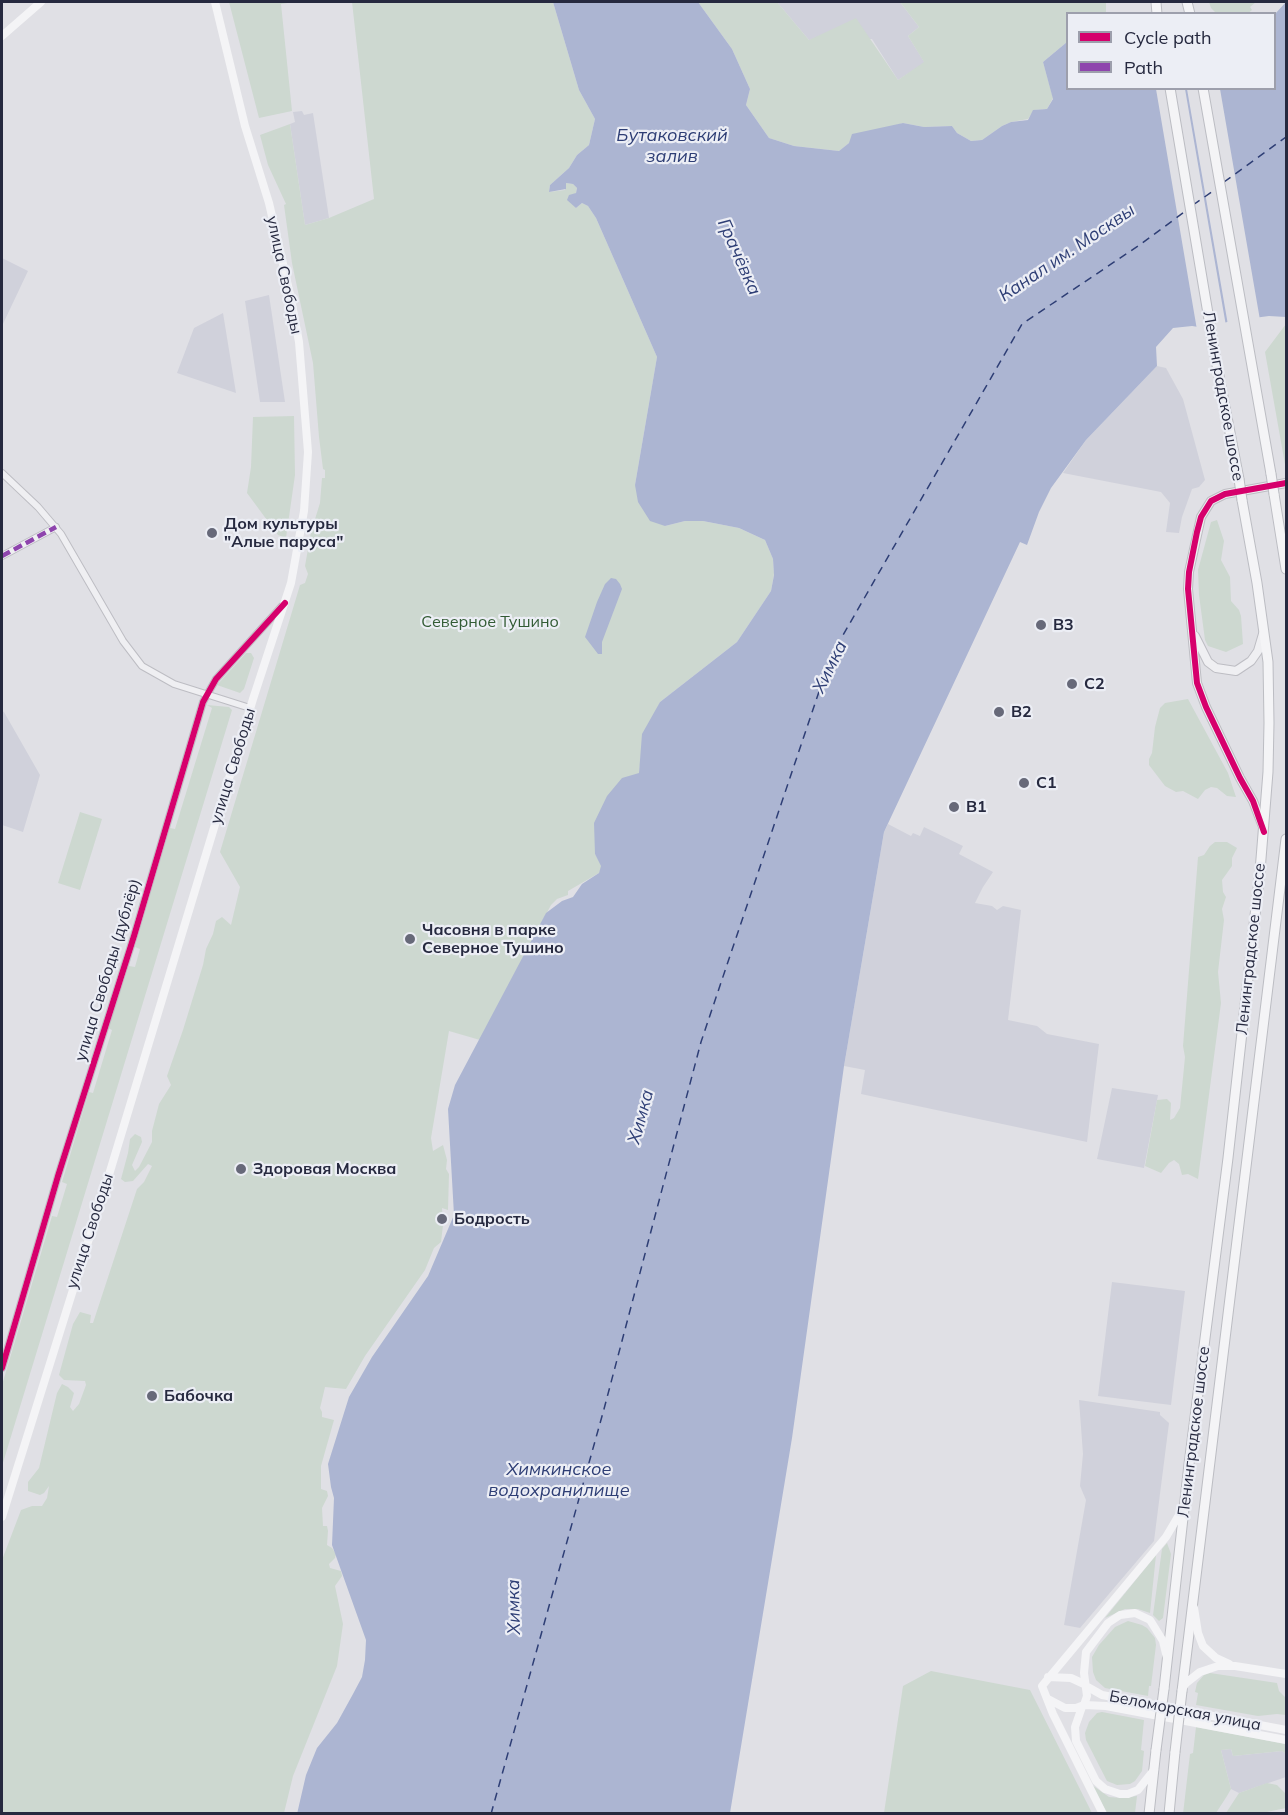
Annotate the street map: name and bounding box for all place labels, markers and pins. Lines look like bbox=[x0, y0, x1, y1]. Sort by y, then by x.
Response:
place label: Дом культуры "Алые паруса" bbox=[224, 514, 343, 552]
marker: Дом культуры "Алые паруса" bbox=[205, 526, 219, 540]
place label: B3 bbox=[1053, 615, 1074, 635]
marker: B3 bbox=[1034, 618, 1048, 632]
place label: C2 bbox=[1084, 674, 1105, 694]
marker: C2 bbox=[1065, 677, 1079, 691]
place label: B2 bbox=[1011, 702, 1032, 722]
marker: B2 bbox=[992, 705, 1006, 719]
place label: C1 bbox=[1036, 773, 1057, 793]
marker: C1 bbox=[1017, 776, 1031, 790]
place label: B1 bbox=[966, 797, 987, 817]
marker: B1 bbox=[947, 800, 961, 814]
place label: Часовня в парке Северное Тушино bbox=[422, 920, 564, 958]
marker: Часовня в парке Северное Тушино bbox=[403, 932, 417, 946]
place label: Здоровая Москва bbox=[253, 1159, 396, 1179]
marker: Здоровая Москва bbox=[234, 1162, 248, 1176]
place label: Бодрость bbox=[454, 1209, 530, 1229]
marker: Бодрость bbox=[435, 1212, 449, 1226]
place label: Бабочка bbox=[164, 1386, 233, 1406]
marker: Бабочка bbox=[145, 1389, 159, 1403]

